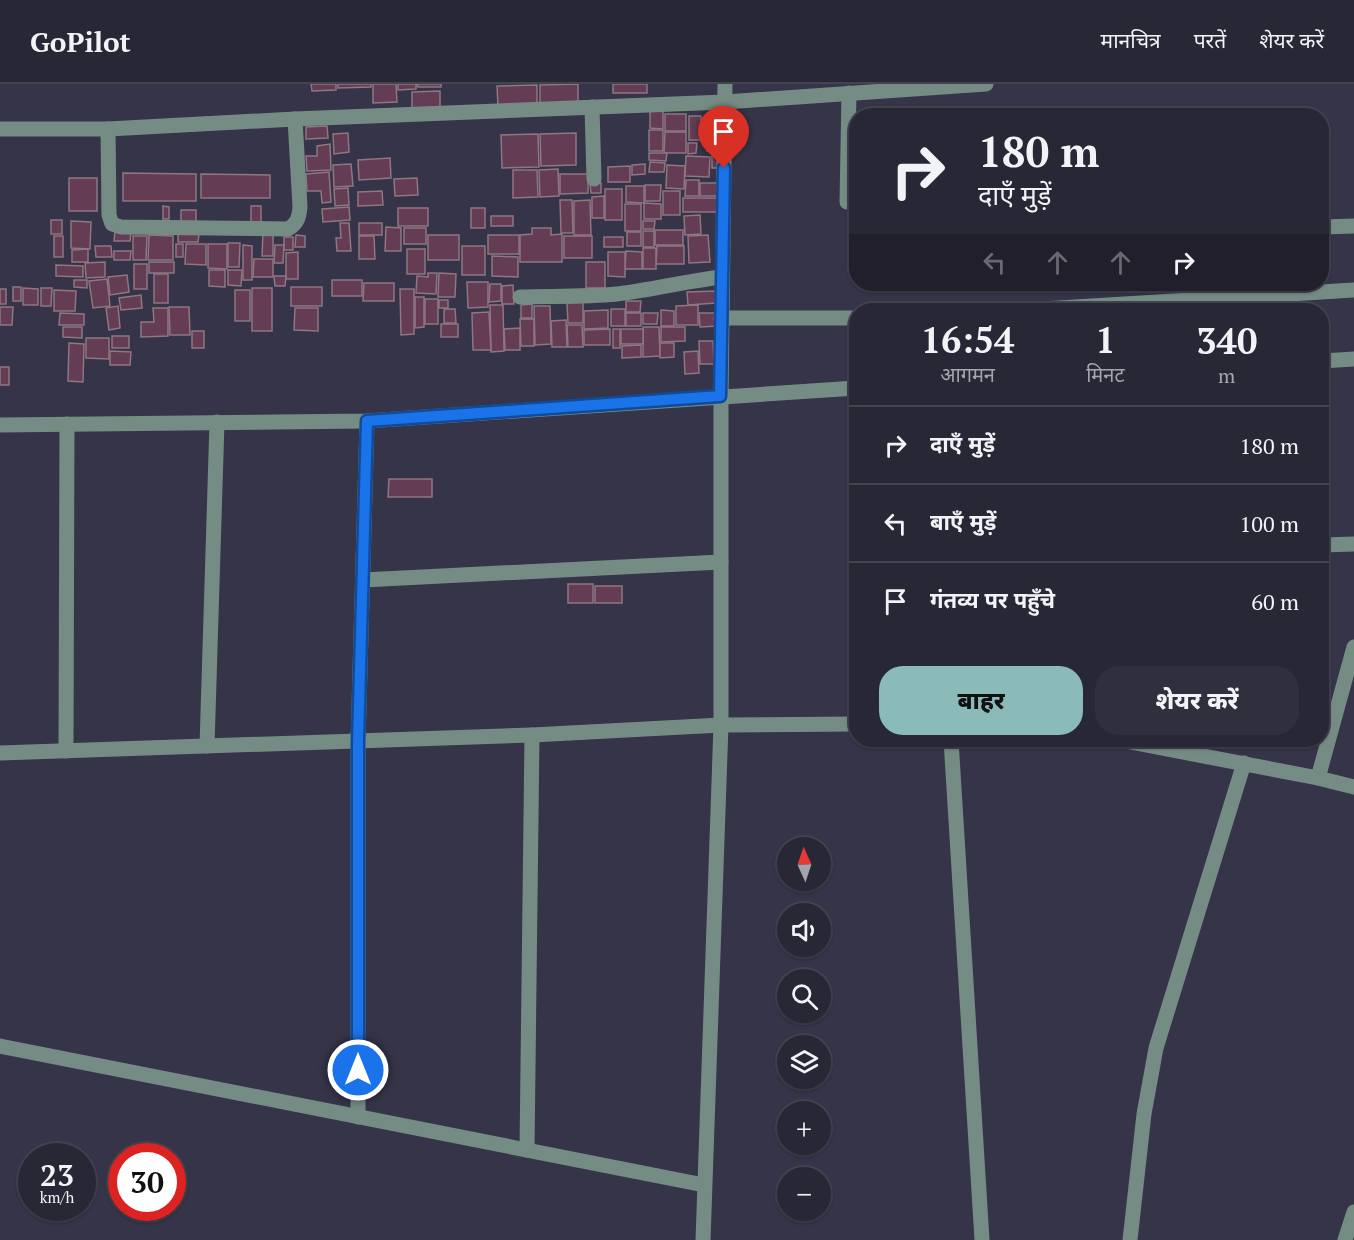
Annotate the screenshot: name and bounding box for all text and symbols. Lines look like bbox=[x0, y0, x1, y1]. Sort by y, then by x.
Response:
text: GoPilot bbox=[30, 23, 131, 60]
text: मानचित्र bbox=[1101, 26, 1161, 54]
text: परतें bbox=[1194, 26, 1226, 54]
text: शेयर करें bbox=[1259, 26, 1324, 54]
pin bbox=[698, 106, 749, 168]
icon: arrive bbox=[707, 115, 740, 148]
text: 180 m bbox=[978, 123, 1099, 179]
icon: right bbox=[879, 132, 957, 210]
text: दाएँ मुड़ें bbox=[978, 177, 1051, 213]
icon: left bbox=[978, 246, 1011, 279]
icon: ahead bbox=[1041, 246, 1074, 279]
icon: ahead bbox=[1104, 246, 1137, 279]
icon: right bbox=[1167, 246, 1200, 279]
text: 16:54 bbox=[921, 316, 1014, 363]
text: 1 bbox=[1095, 316, 1115, 363]
text: 340 bbox=[1196, 317, 1257, 364]
text: आगमन bbox=[940, 361, 995, 388]
text: मिनट bbox=[1086, 361, 1124, 388]
text: m bbox=[1218, 362, 1235, 389]
icon: right bbox=[879, 429, 912, 462]
text: दाएँ मुड़ें bbox=[930, 429, 995, 458]
text: 180 m bbox=[1239, 431, 1299, 460]
icon: left bbox=[879, 507, 912, 540]
text: बाएँ मुड़ें bbox=[930, 507, 996, 536]
text: 100 m bbox=[1239, 509, 1299, 538]
icon: arrive bbox=[879, 585, 912, 618]
text: गंतव्य पर पहुँचे bbox=[930, 585, 1055, 614]
text: 60 m bbox=[1251, 587, 1299, 616]
button: बाहर bbox=[879, 666, 1083, 735]
button: शेयर करें bbox=[1095, 666, 1299, 735]
north arrow bbox=[777, 837, 831, 891]
map controls bbox=[777, 837, 831, 1221]
button: sound bbox=[777, 903, 831, 957]
button: search bbox=[777, 969, 831, 1023]
button: layers bbox=[777, 1035, 831, 1089]
position arrow bbox=[326, 1038, 390, 1102]
button: + bbox=[777, 1101, 831, 1155]
speed limit sign: 30 bbox=[108, 1143, 186, 1221]
text: 23 bbox=[40, 1155, 74, 1195]
button: − bbox=[777, 1167, 831, 1221]
text: km/h bbox=[40, 1187, 74, 1207]

